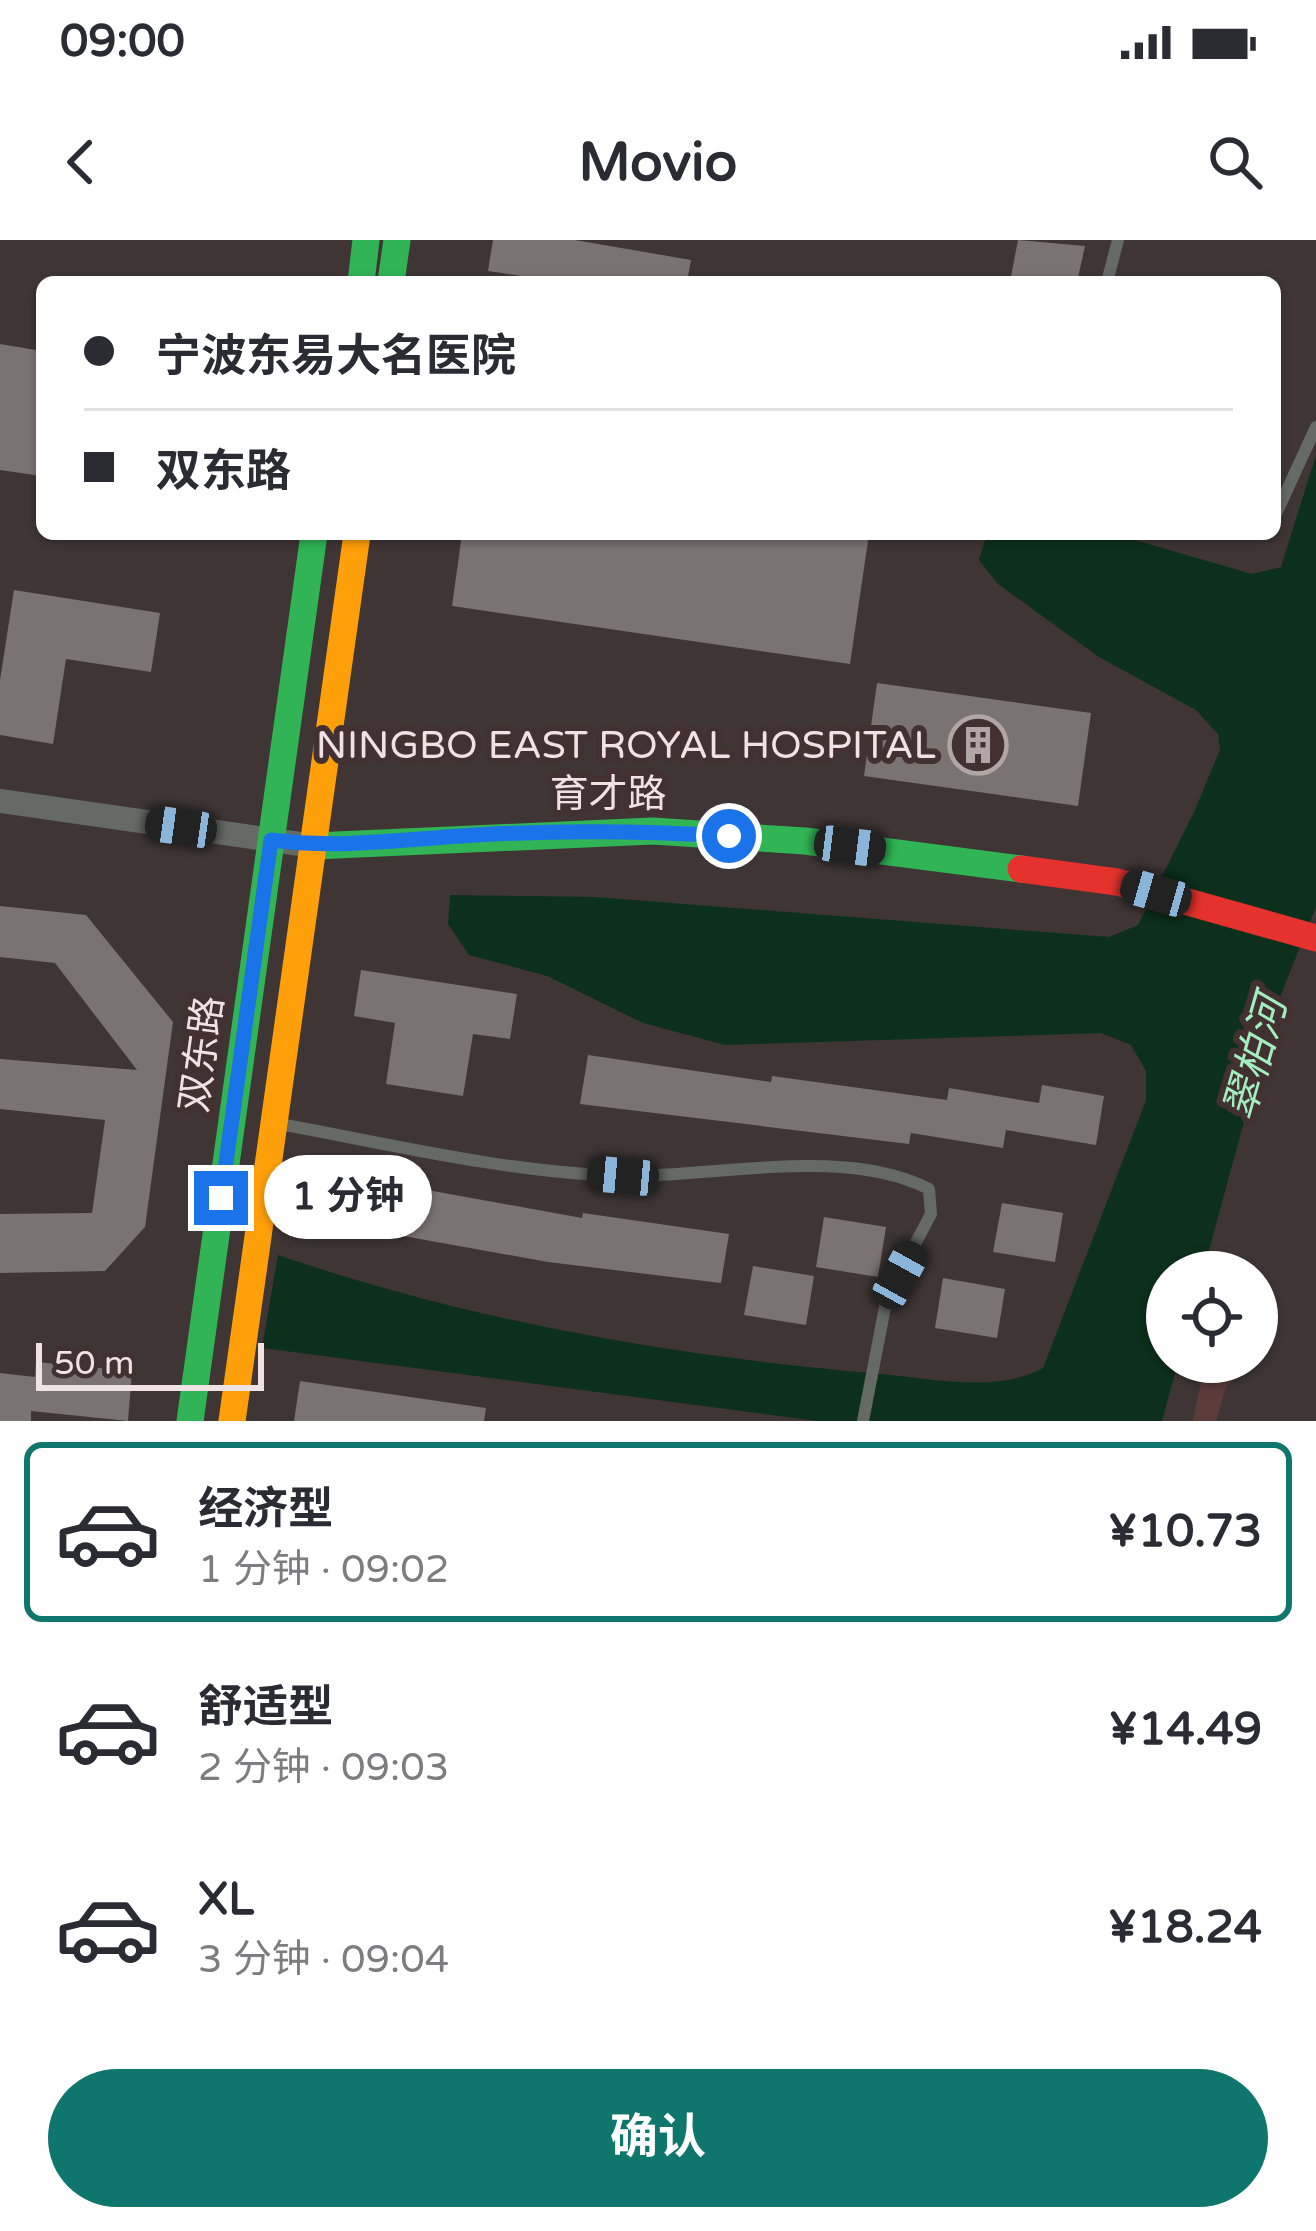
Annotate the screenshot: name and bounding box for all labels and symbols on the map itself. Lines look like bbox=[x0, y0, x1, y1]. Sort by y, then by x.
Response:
building icon: NINGBO EAST ROYAL HOSPITAL bbox=[947, 714, 1009, 776]
place label: NINGBO EAST ROYAL HOSPITAL bbox=[316, 722, 936, 769]
street label: 育才路 bbox=[549, 771, 667, 818]
car bbox=[143, 804, 219, 850]
route start bbox=[702, 809, 756, 863]
car bbox=[812, 824, 888, 868]
car bbox=[1116, 866, 1196, 920]
water label: 翠柏河 bbox=[1214, 984, 1300, 1126]
street label: 双东路 bbox=[171, 993, 233, 1115]
car bbox=[586, 1155, 660, 1197]
callout: 1 分钟 bbox=[263, 1156, 431, 1240]
route end bbox=[194, 1171, 248, 1225]
car bbox=[867, 1235, 933, 1315]
scale bar bbox=[36, 1337, 264, 1390]

